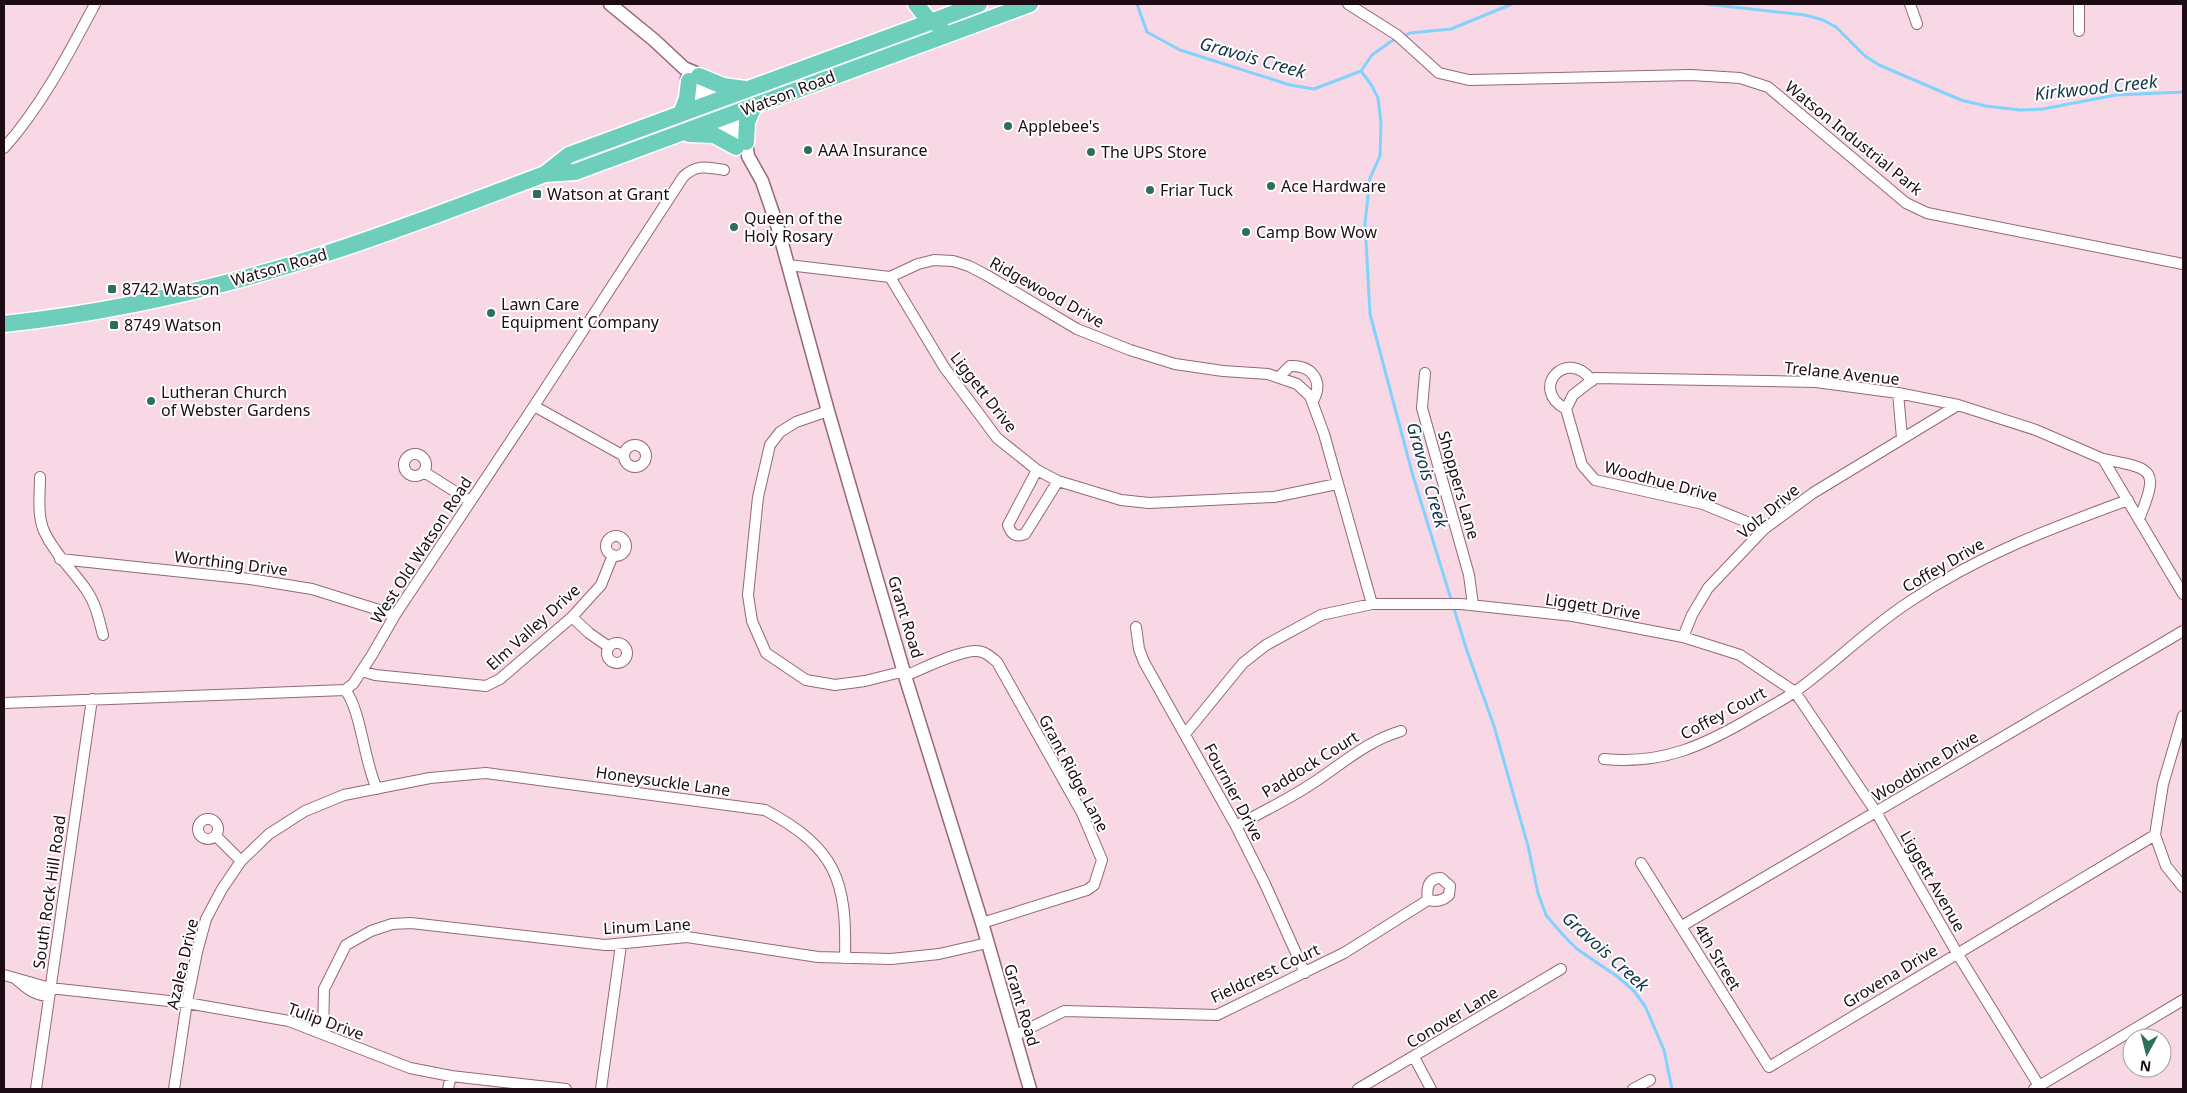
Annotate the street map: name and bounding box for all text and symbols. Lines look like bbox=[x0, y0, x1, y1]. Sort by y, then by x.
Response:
water label: Gravois Creek bbox=[1197, 30, 1310, 84]
street label: Watson Road bbox=[738, 65, 838, 121]
water label: Kirkwood Creek bbox=[2033, 68, 2160, 105]
street label: Watson Industrial Park bbox=[1781, 76, 1928, 201]
place label: Applebee's bbox=[1018, 115, 1100, 137]
marker: Applebee's bbox=[1002, 120, 1014, 132]
place label: AAA Insurance bbox=[818, 139, 928, 161]
place label: The UPS Store bbox=[1101, 141, 1207, 163]
marker: AAA Insurance bbox=[802, 144, 814, 156]
marker: The UPS Store bbox=[1085, 146, 1097, 158]
place label: Ace Hardware bbox=[1281, 175, 1386, 197]
place label: Friar Tuck bbox=[1160, 179, 1233, 201]
marker: Ace Hardware bbox=[1265, 180, 1277, 192]
place label: Watson at Grant bbox=[547, 183, 669, 205]
marker: Friar Tuck bbox=[1144, 184, 1156, 196]
marker: Watson at Grant bbox=[531, 188, 543, 200]
place label: Queen of the Holy Rosary bbox=[744, 207, 843, 247]
marker: Queen of the Holy Rosary bbox=[728, 221, 740, 233]
place label: Camp Bow Wow bbox=[1256, 221, 1377, 243]
marker: Camp Bow Wow bbox=[1240, 226, 1252, 238]
street label: Watson Road bbox=[228, 243, 330, 291]
street label: Ridgewood Drive bbox=[986, 251, 1108, 333]
place label: 8742 Watson bbox=[122, 278, 219, 300]
marker: 8742 Watson bbox=[106, 283, 118, 295]
place label: Lawn Care Equipment Company bbox=[501, 293, 660, 333]
marker: Lawn Care Equipment Company bbox=[485, 307, 497, 319]
place label: 8749 Watson bbox=[124, 314, 221, 336]
marker: 8749 Watson bbox=[108, 319, 120, 331]
street label: Liggett Drive bbox=[946, 347, 1022, 437]
street label: Trelane Avenue bbox=[1783, 356, 1901, 390]
place label: Lutheran Church of Webster Gardens bbox=[161, 381, 310, 421]
marker: Lutheran Church of Webster Gardens bbox=[145, 395, 157, 407]
water label: Gravois Creek bbox=[1401, 419, 1455, 532]
street label: Shoppers Lane bbox=[1433, 428, 1485, 542]
street label: Woodhue Drive bbox=[1602, 455, 1720, 507]
street label: West Old Watson Road bbox=[365, 472, 477, 628]
street label: Volz Drive bbox=[1732, 479, 1804, 543]
street label: Coffey Drive bbox=[1898, 533, 1988, 597]
street label: Worthing Drive bbox=[173, 545, 289, 581]
street label: Grant Road bbox=[883, 573, 929, 661]
street label: Elm Valley Drive bbox=[481, 579, 585, 675]
street label: Liggett Drive bbox=[1544, 588, 1642, 624]
street label: Coffey Court bbox=[1676, 681, 1770, 745]
street label: Grant Ridge Lane bbox=[1034, 710, 1114, 836]
street label: Paddock Court bbox=[1257, 725, 1363, 803]
street label: Woodbine Drive bbox=[1868, 726, 1982, 806]
street label: Fournier Drive bbox=[1199, 739, 1269, 845]
street label: Honeysuckle Lane bbox=[594, 761, 732, 801]
street label: South Rock Hill Road bbox=[27, 814, 71, 970]
street label: Liggett Avenue bbox=[1895, 827, 1971, 935]
water label: Gravois Creek bbox=[1557, 906, 1655, 997]
street label: Linum Lane bbox=[603, 913, 691, 939]
street label: Azalea Drive bbox=[161, 916, 203, 1012]
street label: 4th Street bbox=[1690, 920, 1747, 994]
street label: Fieldcrest Court bbox=[1207, 938, 1323, 1008]
street label: Grovena Drive bbox=[1838, 939, 1942, 1013]
street label: Grant Road bbox=[999, 961, 1045, 1049]
street label: Conover Lane bbox=[1402, 981, 1502, 1053]
street label: Tulip Drive bbox=[285, 997, 367, 1045]
north arrow bbox=[2122, 1028, 2172, 1078]
text: N bbox=[2139, 1056, 2152, 1077]

